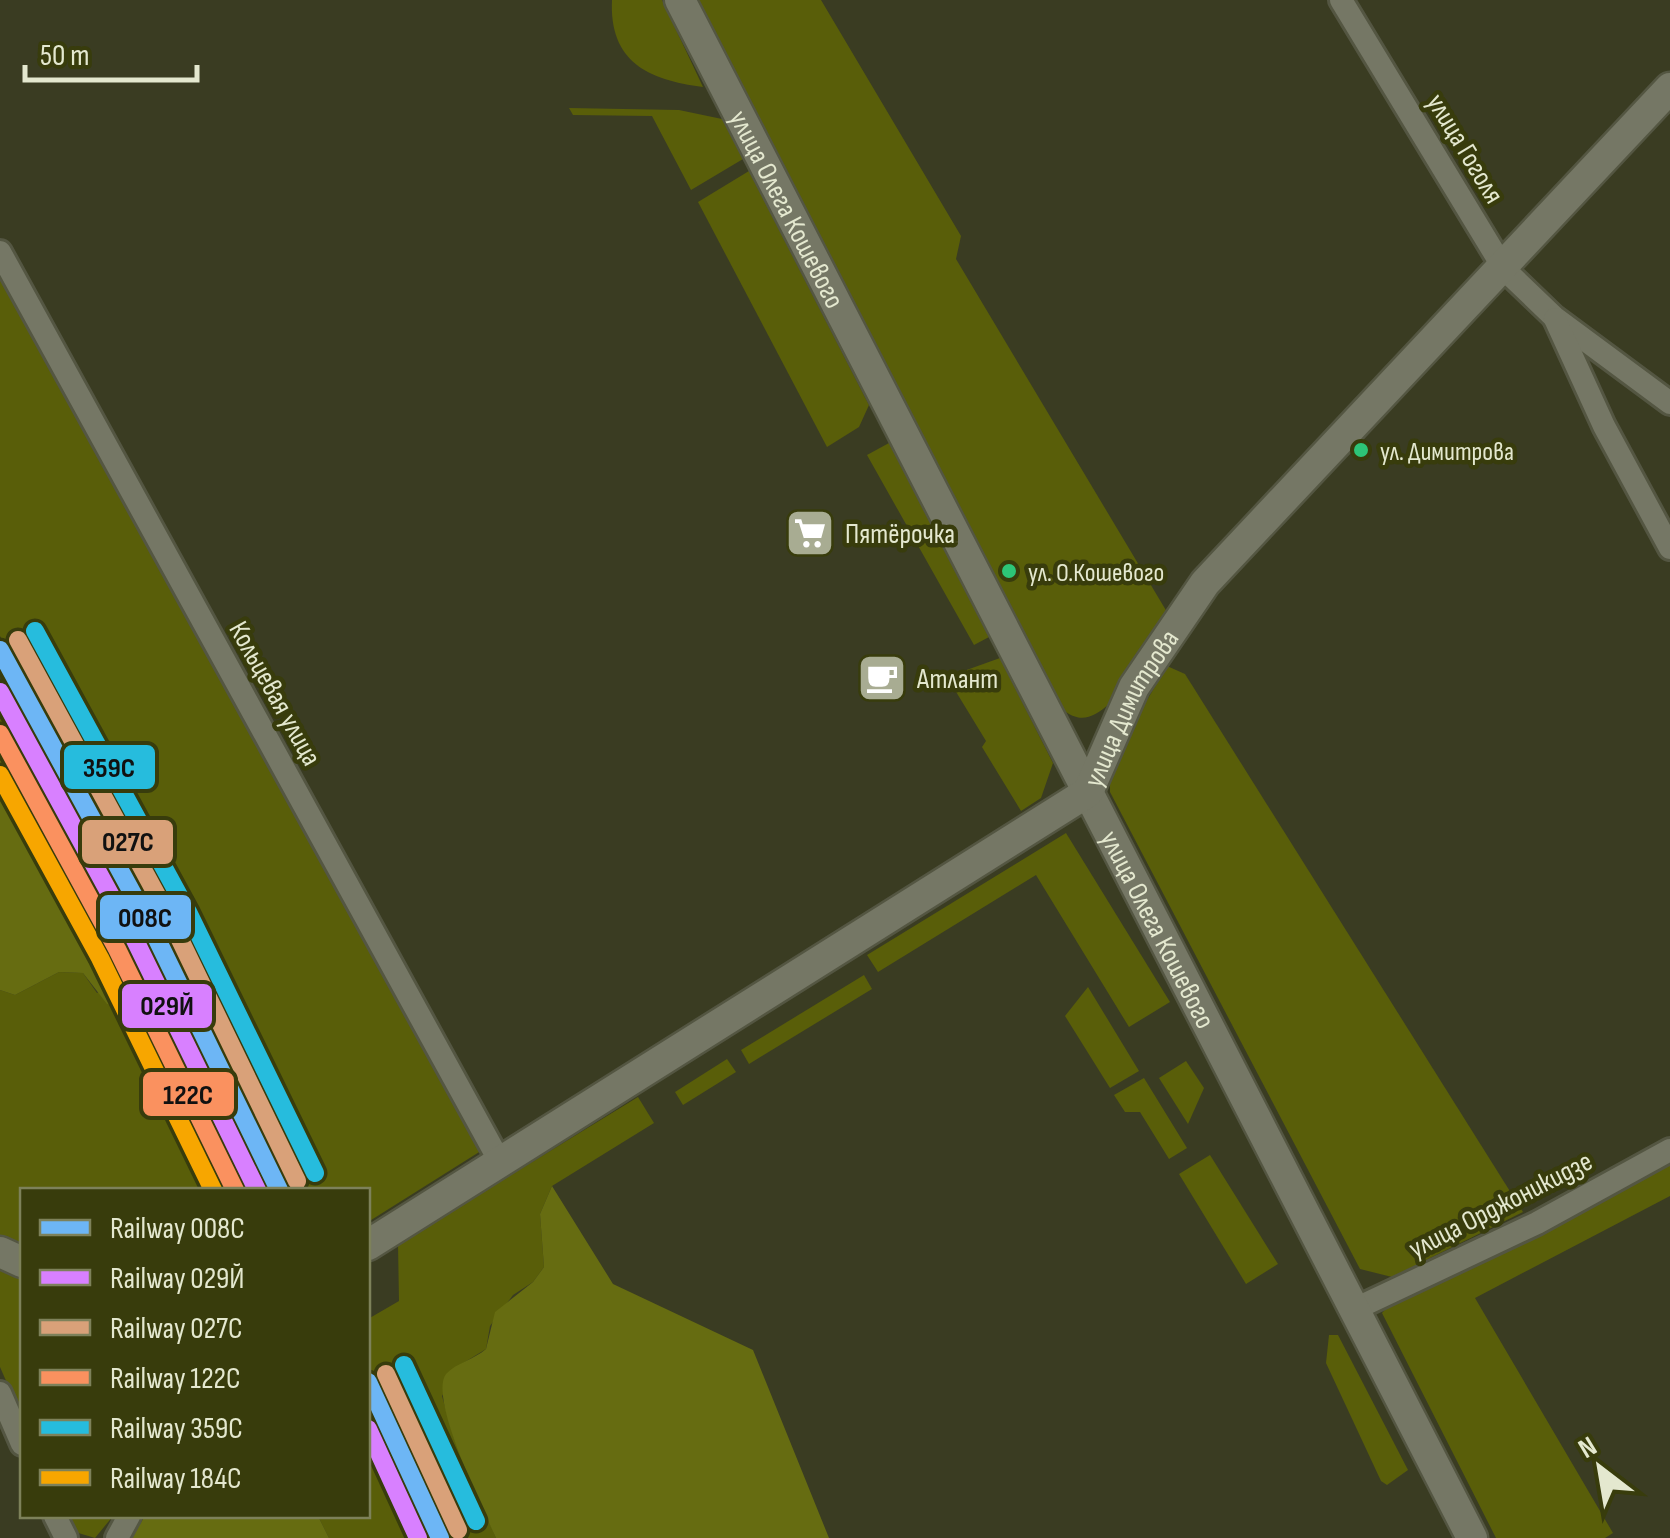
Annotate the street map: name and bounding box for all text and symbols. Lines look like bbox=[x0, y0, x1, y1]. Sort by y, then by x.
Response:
scale bar bbox=[25, 20, 198, 82]
text: 50 m bbox=[40, 38, 89, 74]
street label: улица Гоголя bbox=[1419, 88, 1510, 209]
street label: улица Олега Кошевого bbox=[722, 105, 851, 314]
place label: ул. Димитрова bbox=[1380, 437, 1514, 468]
marker: ул. Димитрова bbox=[1351, 440, 1371, 460]
supermarket icon: Пятёрочка bbox=[784, 507, 836, 559]
place label: Пятёрочка bbox=[845, 518, 955, 551]
place label: ул. О.Кошевого bbox=[1028, 558, 1164, 589]
marker: ул. О.Кошевого bbox=[999, 561, 1019, 581]
street label: Кольцевая улица bbox=[221, 616, 328, 772]
street label: улица Димитрова bbox=[1077, 624, 1186, 792]
cafe icon: Атлант bbox=[856, 652, 908, 704]
place label: Атлант bbox=[916, 663, 998, 696]
line badge: 359С bbox=[62, 743, 157, 791]
text: 359С bbox=[83, 752, 135, 785]
line badge: 027С bbox=[80, 818, 175, 866]
street label: улица Олега Кошевого bbox=[1093, 825, 1222, 1034]
text: 027С bbox=[102, 826, 154, 859]
line badge: 008С bbox=[98, 893, 193, 941]
text: 008С bbox=[118, 902, 172, 935]
line badge: 029Й bbox=[120, 982, 214, 1030]
text: 029Й bbox=[140, 990, 194, 1023]
line badge: 122С bbox=[141, 1070, 236, 1118]
text: 122С bbox=[163, 1079, 213, 1112]
street label: улица Орджоникидзе bbox=[1403, 1145, 1598, 1266]
legend bbox=[20, 1188, 370, 1518]
text: Railway 008С bbox=[110, 1211, 245, 1247]
text: Railway 029Й bbox=[110, 1261, 245, 1297]
text: Railway 027С bbox=[110, 1311, 243, 1347]
text: Railway 122С bbox=[110, 1361, 240, 1397]
text: Railway 359С bbox=[110, 1411, 243, 1447]
north arrow bbox=[1550, 1418, 1650, 1518]
text: N bbox=[1573, 1430, 1603, 1466]
text: Railway 184С bbox=[110, 1461, 242, 1497]

